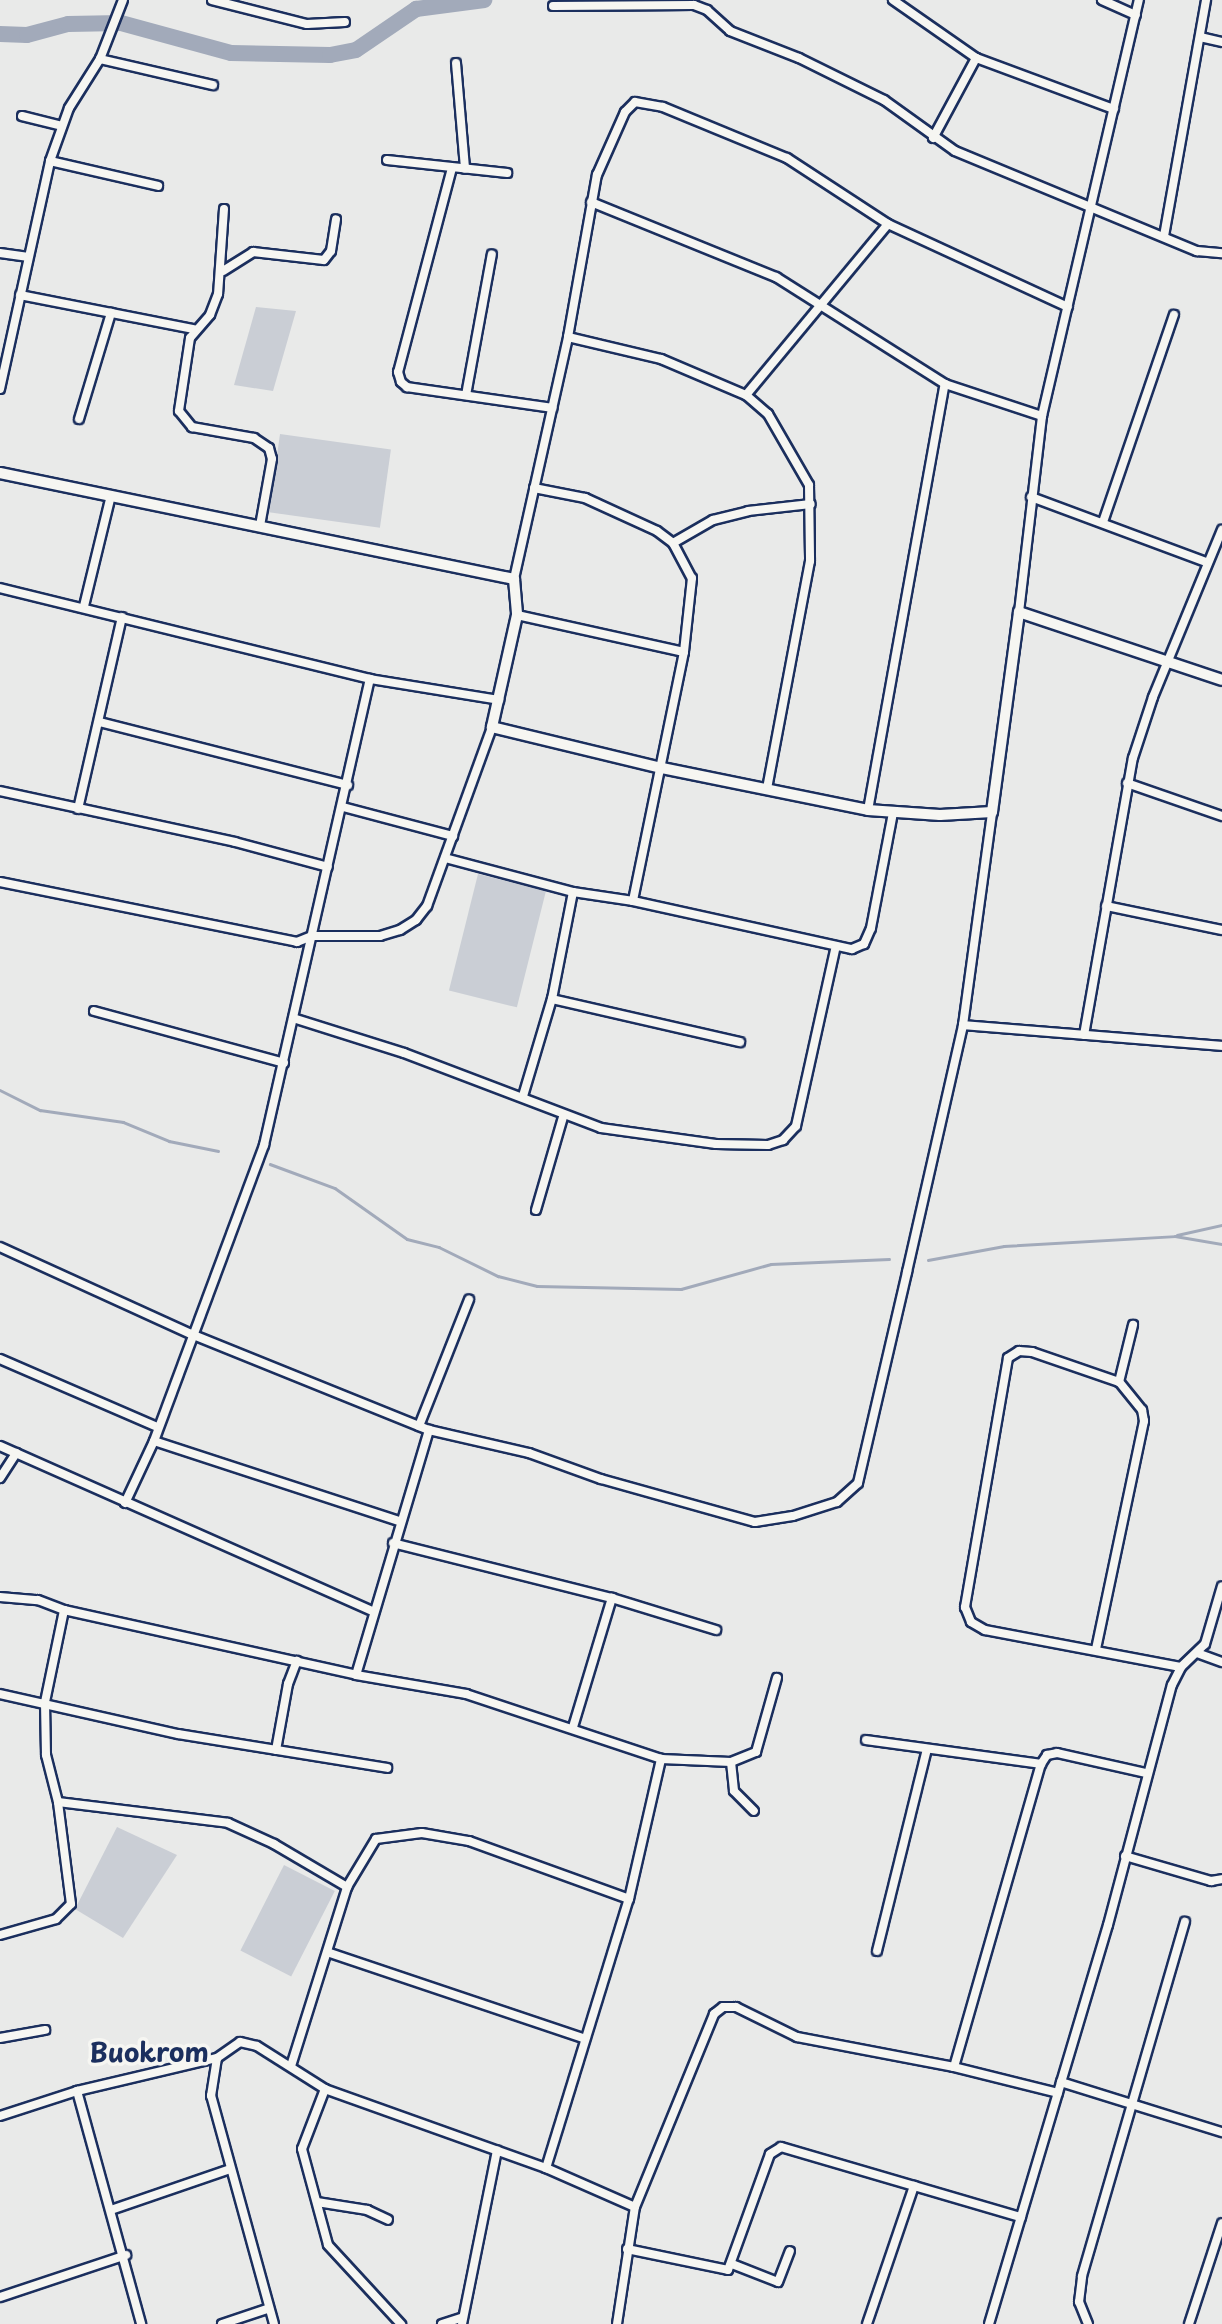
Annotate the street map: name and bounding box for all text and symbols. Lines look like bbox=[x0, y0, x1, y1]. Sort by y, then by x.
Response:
district label: Buokrom bbox=[89, 2036, 209, 2068]

